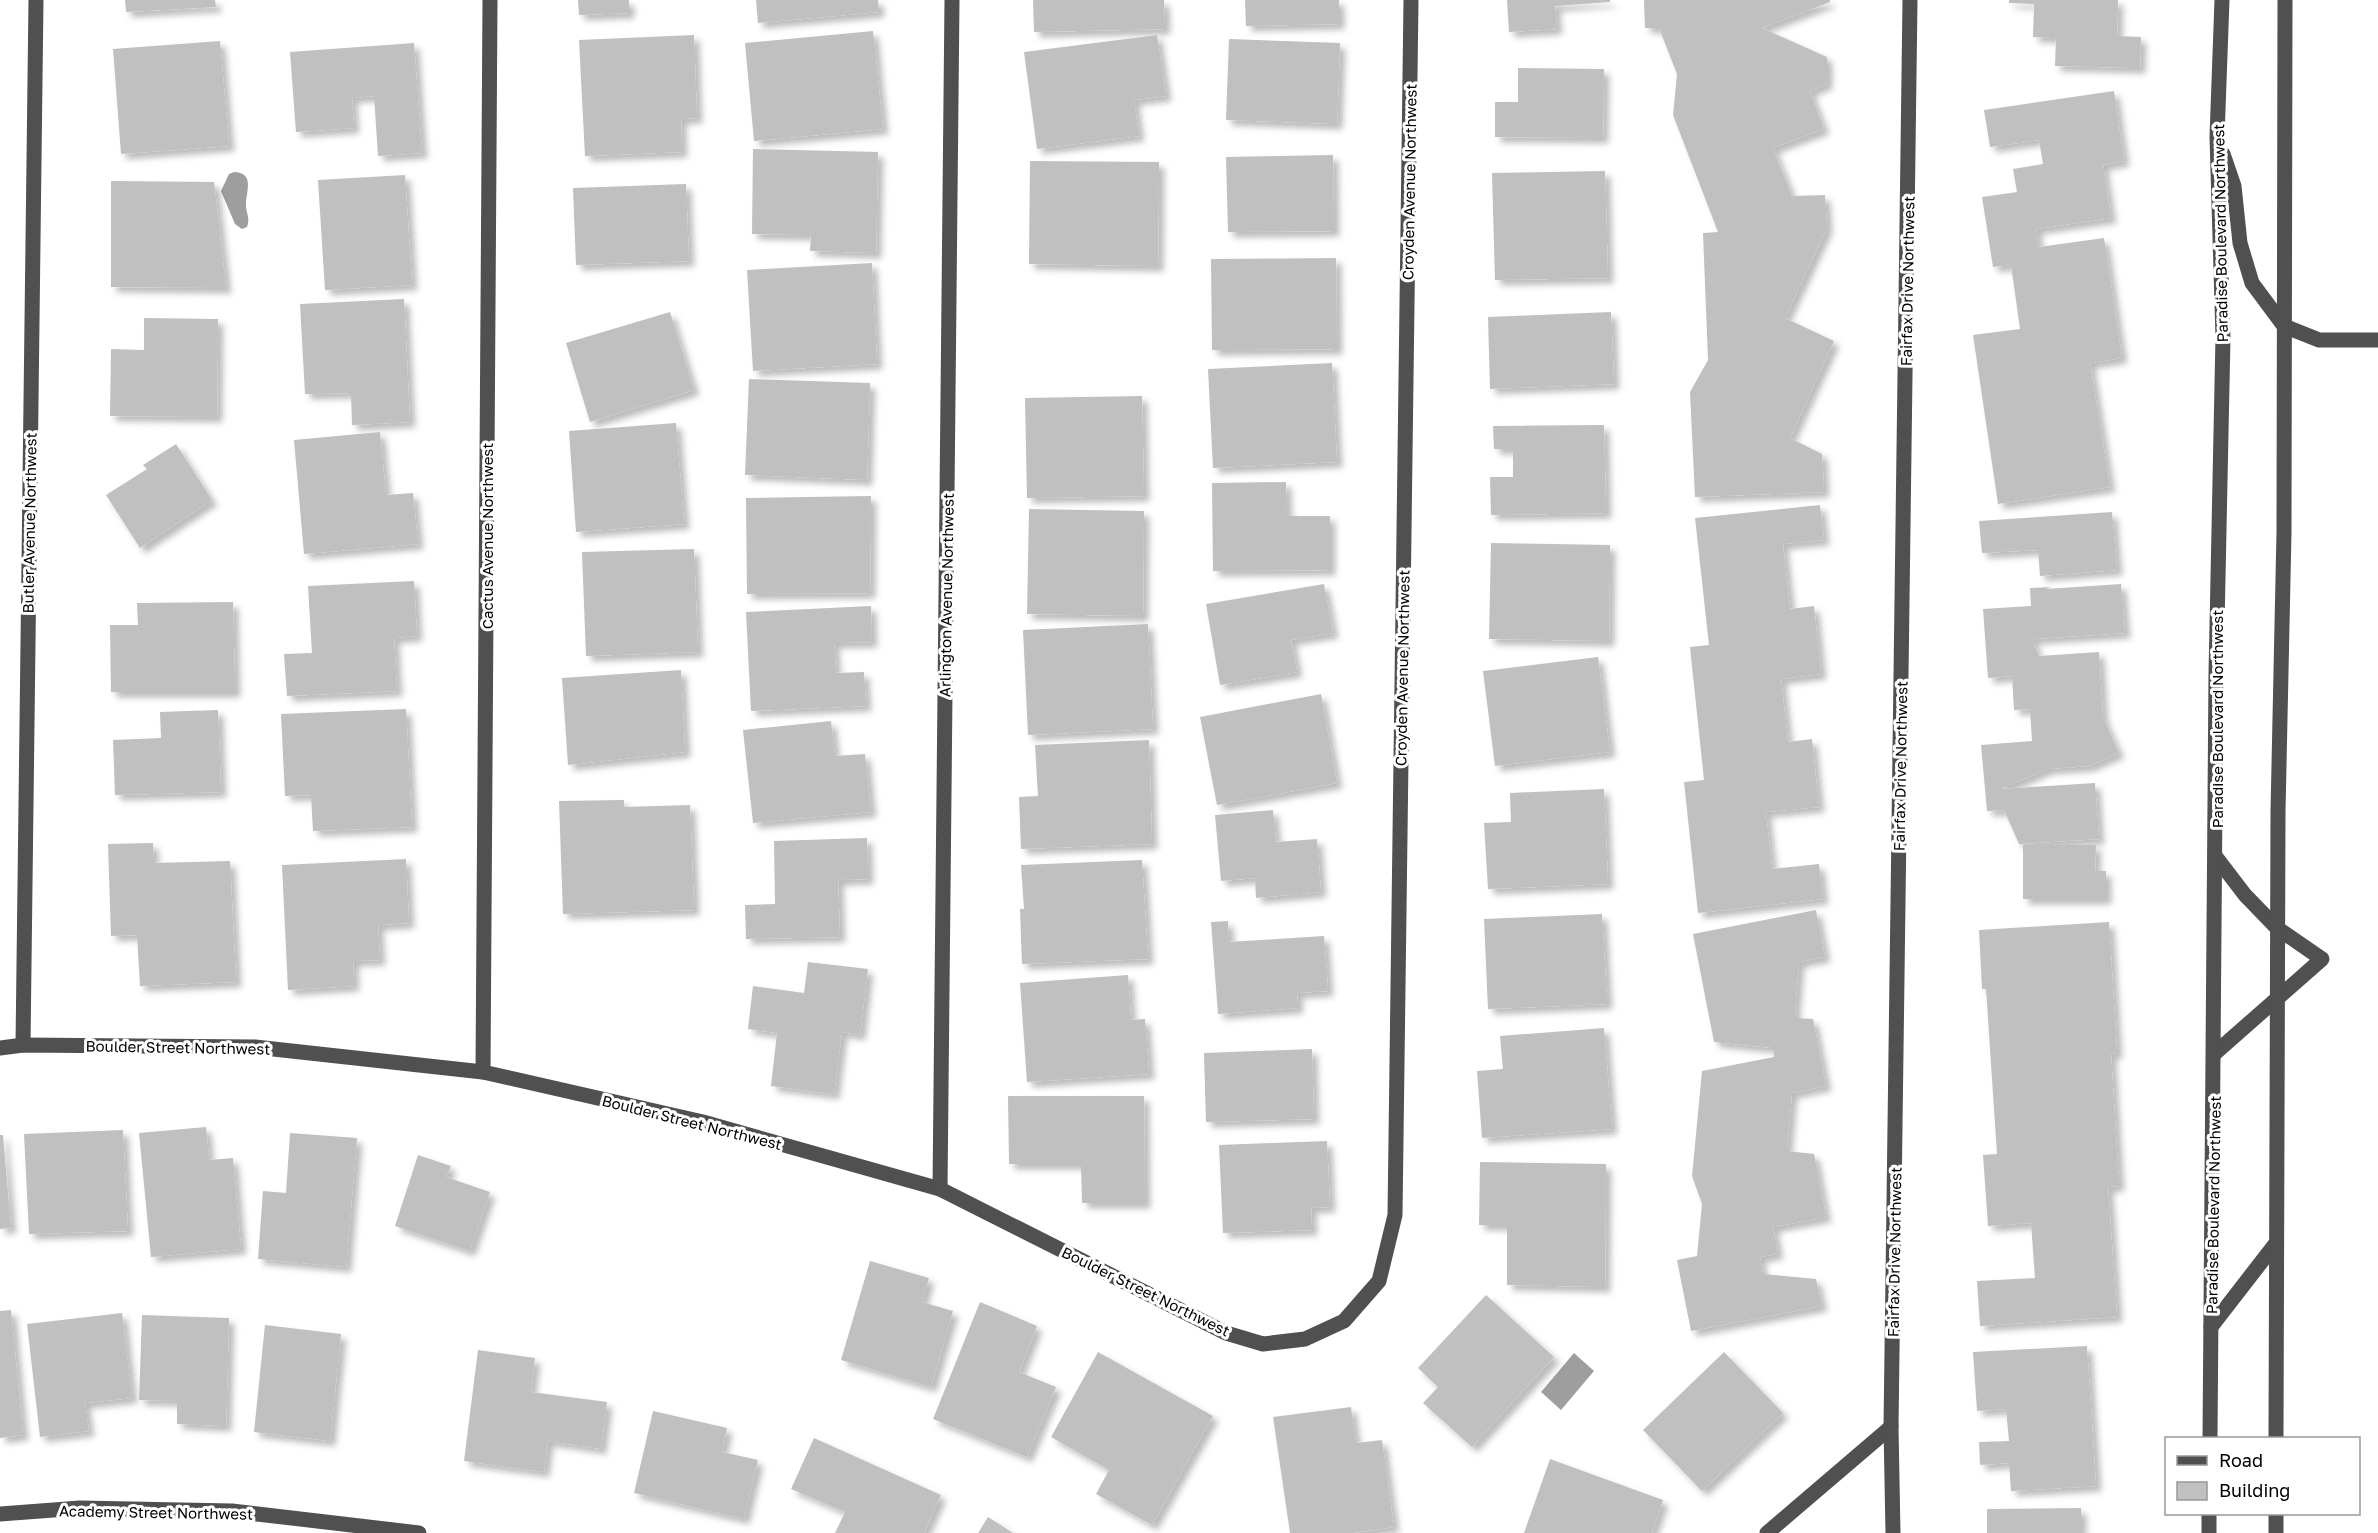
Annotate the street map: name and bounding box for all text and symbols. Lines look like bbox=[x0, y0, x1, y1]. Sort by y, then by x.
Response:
street label: Croyden Avenue Northwest bbox=[1398, 84, 1420, 280]
street label: Paradise Boulevard Northwest bbox=[2209, 124, 2231, 342]
street label: Fairfax Drive Northwest bbox=[1897, 196, 1917, 366]
street label: Butler Avenue Northwest bbox=[18, 432, 40, 614]
street label: Cactus Avenue Northwest bbox=[478, 443, 496, 629]
street label: Arlington Avenue Northwest bbox=[935, 493, 957, 697]
street label: Croyden Avenue Northwest bbox=[1391, 570, 1413, 766]
street label: Paradise Boulevard Northwest bbox=[2208, 610, 2226, 828]
street label: Fairfax Drive Northwest bbox=[1890, 681, 1910, 851]
street label: Boulder Street Northwest bbox=[85, 1036, 271, 1058]
street label: Boulder Street Northwest bbox=[600, 1091, 784, 1153]
street label: Paradise Boulevard Northwest bbox=[2202, 1096, 2224, 1314]
street label: Fairfax Drive Northwest bbox=[1884, 1167, 1904, 1337]
street label: Boulder Street Northwest bbox=[1059, 1242, 1233, 1340]
legend bbox=[2165, 1437, 2360, 1515]
text: Road bbox=[2219, 1449, 2263, 1471]
text: Building bbox=[2219, 1479, 2290, 1501]
street label: Academy Street Northwest bbox=[59, 1501, 253, 1523]

